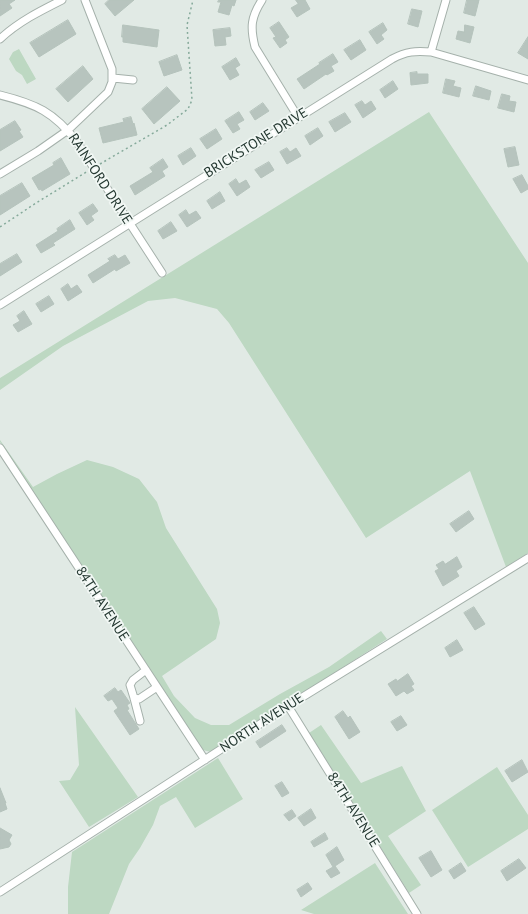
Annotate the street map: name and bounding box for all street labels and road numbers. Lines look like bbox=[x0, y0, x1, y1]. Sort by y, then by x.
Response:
street label: BRICKSTONE DRIVE bbox=[201, 104, 311, 182]
street label: RAINFORD DRIVE bbox=[64, 131, 136, 227]
street label: 84TH AVENUE bbox=[72, 564, 132, 644]
street label: NORTH AVENUE bbox=[217, 690, 307, 756]
street label: 84TH AVENUE bbox=[323, 769, 383, 851]

